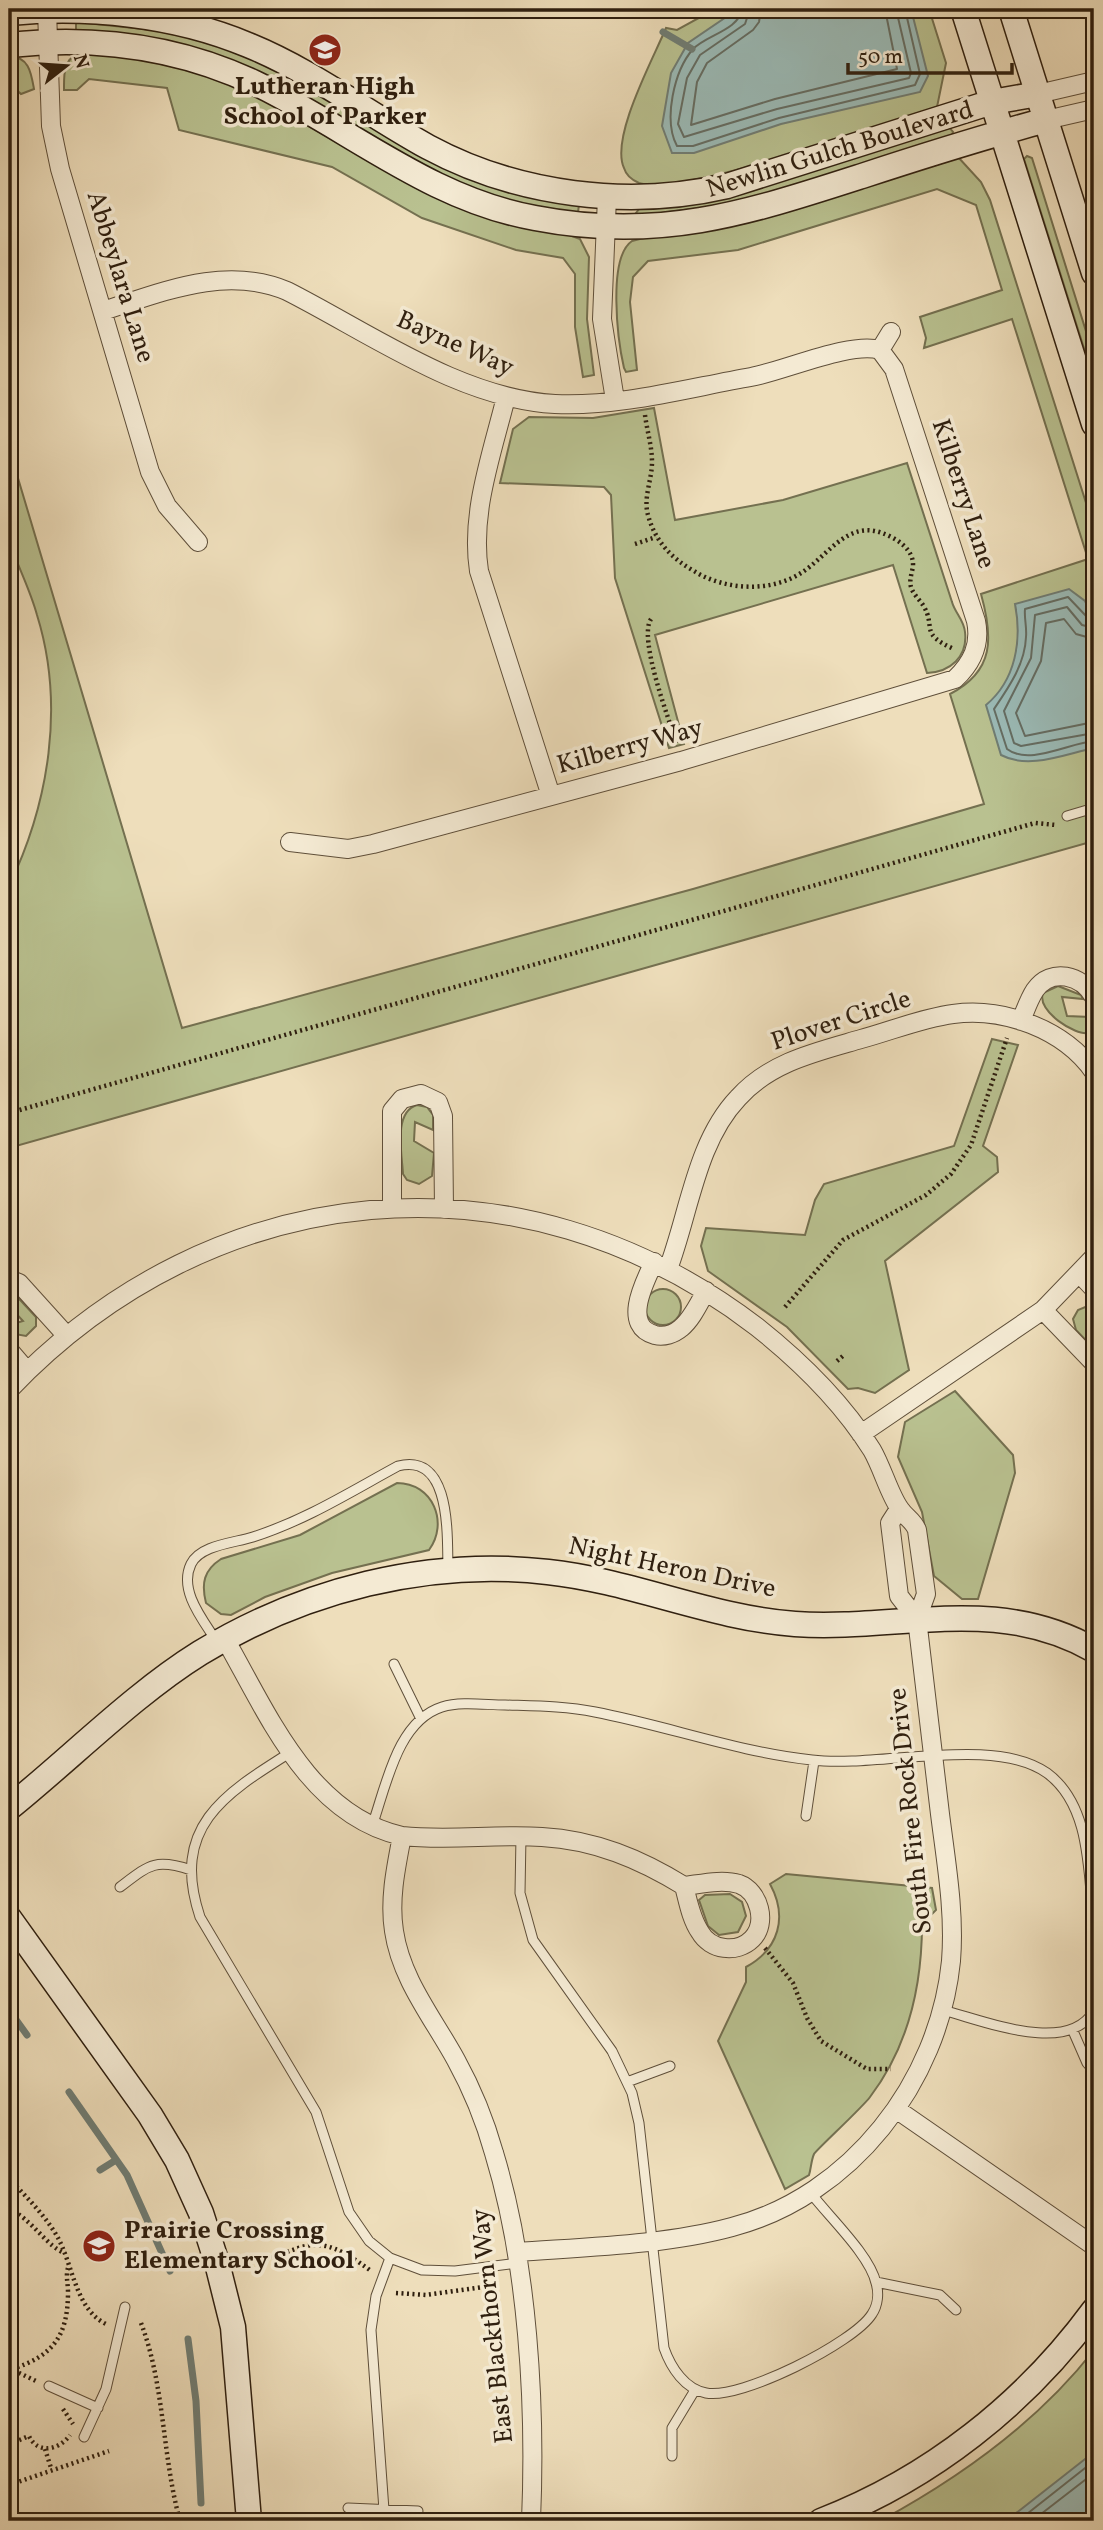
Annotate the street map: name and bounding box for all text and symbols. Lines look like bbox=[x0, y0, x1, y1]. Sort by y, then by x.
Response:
school or university icon: Lutheran High School of Parker bbox=[306, 31, 344, 69]
north arrow bbox=[32, 32, 102, 102]
scale bar bbox=[848, 32, 1012, 76]
text: 50 m bbox=[858, 43, 903, 72]
text: N bbox=[66, 51, 95, 72]
place label: Lutheran High School of Parker bbox=[223, 69, 427, 135]
street label: Newlin Gulch Boulevard bbox=[702, 92, 978, 208]
street label: Abbeylara Lane bbox=[77, 187, 163, 367]
street label: Bayne Way bbox=[390, 302, 520, 386]
street label: Kilberry Lane bbox=[922, 415, 1004, 573]
street label: Kilberry Way bbox=[553, 710, 707, 784]
street label: Plover Circle bbox=[766, 981, 916, 1061]
street label: Night Heron Drive bbox=[565, 1528, 779, 1608]
street label: South Fire Rock Drive bbox=[880, 1686, 942, 1936]
street label: East Blackthorn Way bbox=[463, 2207, 523, 2445]
place label: Prairie Crossing Elementary School bbox=[124, 2213, 355, 2279]
school or university icon: Prairie Crossing Elementary School bbox=[80, 2227, 118, 2265]

